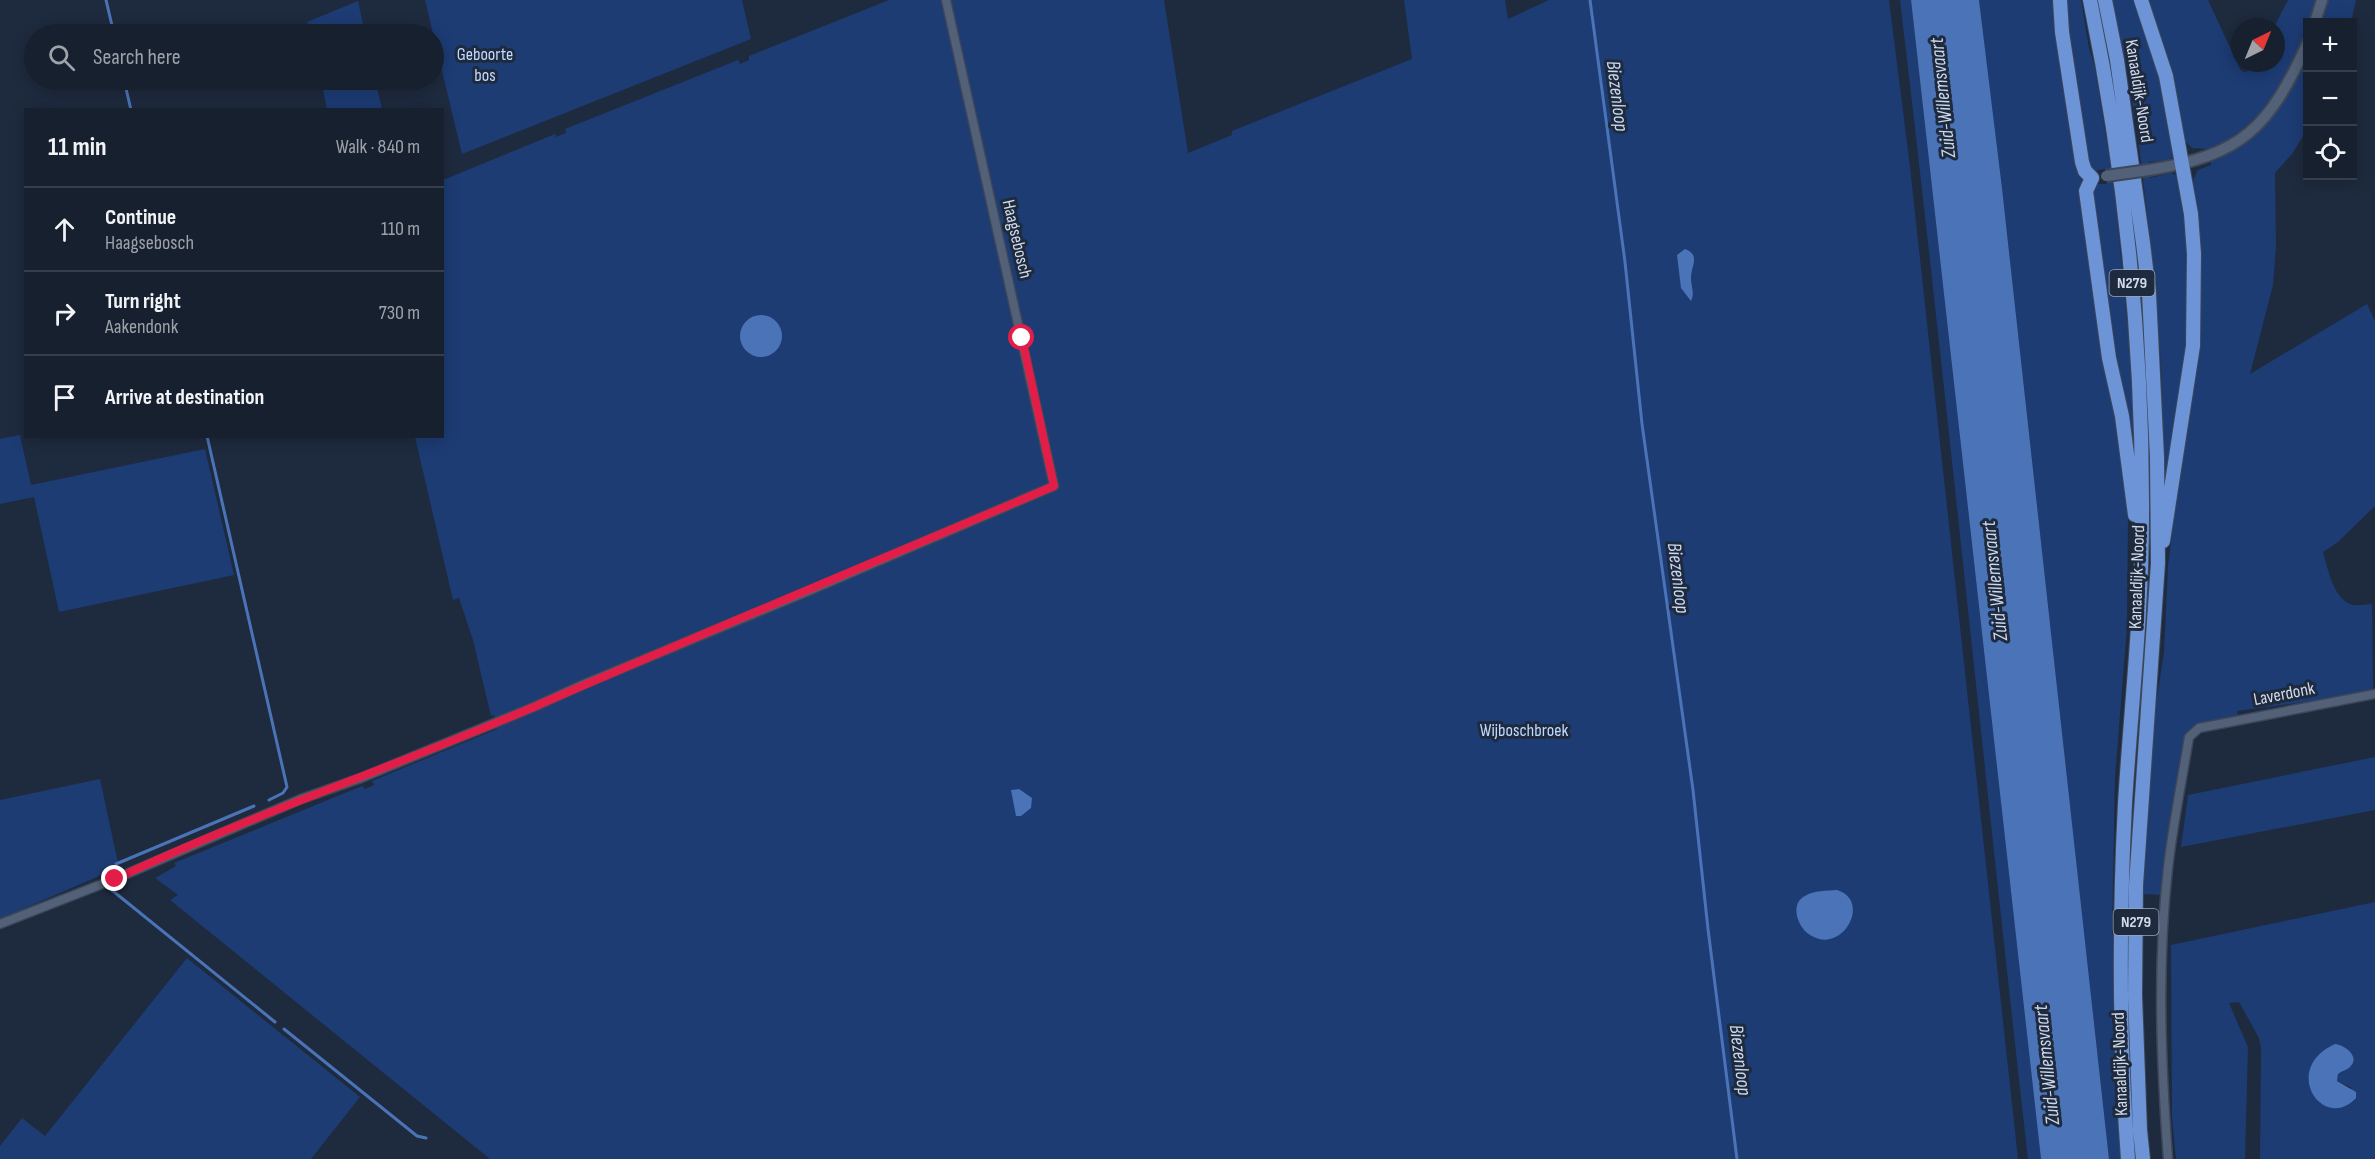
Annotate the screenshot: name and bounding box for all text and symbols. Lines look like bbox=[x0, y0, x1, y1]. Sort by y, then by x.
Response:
north arrow bbox=[2231, 18, 2285, 72]
map controls bbox=[2303, 18, 2357, 180]
button: + bbox=[2303, 18, 2357, 72]
search box bbox=[24, 24, 444, 90]
water label: Zuid-Willemsvaart bbox=[1925, 36, 1961, 160]
street label: Kanaaldijk-Noord bbox=[2120, 38, 2158, 144]
icon: search bbox=[45, 41, 78, 74]
text: Search here bbox=[93, 44, 180, 71]
park label: Geboorte bos bbox=[457, 44, 513, 86]
water label: Biezenloop bbox=[1601, 59, 1633, 133]
button: − bbox=[2303, 72, 2357, 126]
button: locate bbox=[2303, 126, 2357, 180]
text: 11 min bbox=[48, 132, 107, 163]
text: Walk · 840 m bbox=[336, 135, 420, 159]
street label: Haagsebosch bbox=[998, 198, 1036, 280]
text: Continue bbox=[105, 204, 176, 231]
icon: ahead bbox=[48, 213, 81, 246]
text: 110 m bbox=[381, 217, 420, 241]
text: Haagsebosch bbox=[105, 231, 194, 255]
road number: N279 bbox=[2110, 270, 2154, 296]
text: Turn right bbox=[105, 288, 181, 315]
icon: right bbox=[48, 297, 81, 330]
text: 730 m bbox=[379, 301, 420, 325]
text: Aakendonk bbox=[105, 315, 178, 339]
route start bbox=[1008, 324, 1034, 350]
icon: arrive bbox=[48, 381, 81, 414]
text: Arrive at destination bbox=[105, 384, 264, 411]
water label: Zuid-Willemsvaart bbox=[1977, 519, 2013, 643]
street label: Kanaaldijk-Noord bbox=[2125, 525, 2149, 629]
water label: Biezenloop bbox=[1662, 541, 1694, 615]
street label: Laverdonk bbox=[2252, 678, 2317, 710]
park label: Wijboschbroek bbox=[1480, 720, 1568, 741]
route end bbox=[101, 865, 127, 891]
road number: N279 bbox=[2114, 909, 2158, 935]
water label: Zuid-Willemsvaart bbox=[2029, 1003, 2065, 1127]
street label: Kanaaldijk-Noord bbox=[2108, 1012, 2132, 1116]
water label: Biezenloop bbox=[1724, 1023, 1756, 1097]

